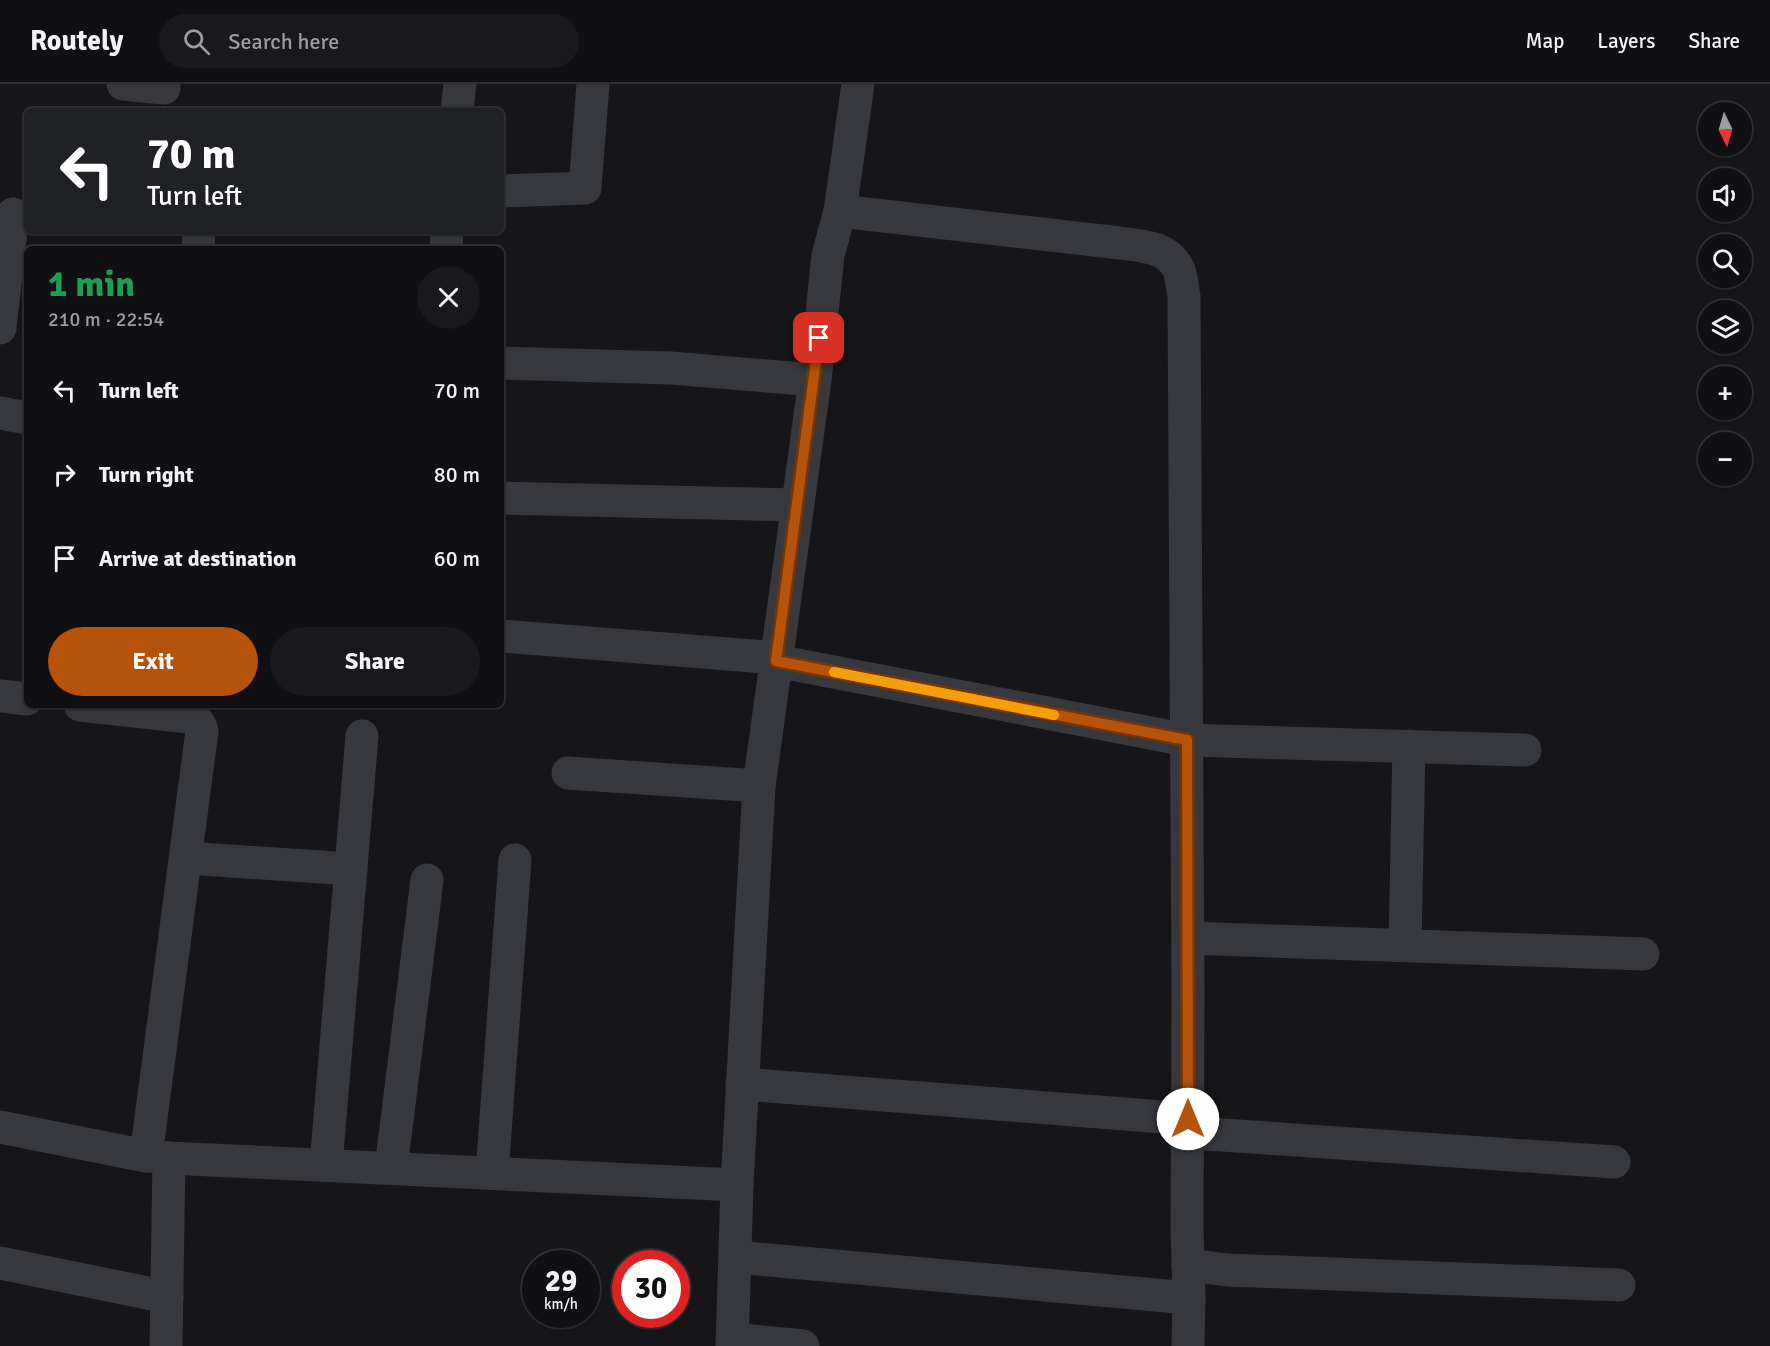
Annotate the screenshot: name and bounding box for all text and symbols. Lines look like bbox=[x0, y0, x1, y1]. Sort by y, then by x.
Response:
search box bbox=[159, 14, 579, 68]
text: Routely bbox=[30, 24, 123, 58]
icon: search bbox=[180, 25, 213, 58]
text: Search here bbox=[228, 28, 339, 55]
text: Map bbox=[1526, 28, 1564, 54]
text: Layers bbox=[1597, 28, 1655, 54]
text: Share bbox=[1688, 28, 1740, 54]
north arrow bbox=[1698, 102, 1752, 156]
map controls bbox=[1698, 102, 1752, 486]
text: 70 m bbox=[147, 129, 236, 180]
icon: left bbox=[48, 132, 126, 210]
button: sound bbox=[1698, 168, 1752, 222]
text: Turn left bbox=[147, 180, 242, 213]
button: search bbox=[1698, 234, 1752, 288]
text: 1 min bbox=[48, 262, 135, 307]
button: close bbox=[417, 266, 480, 329]
button: layers bbox=[1698, 300, 1752, 354]
text: 210 m · 22:54 bbox=[48, 307, 164, 332]
pin bbox=[793, 312, 844, 363]
icon: arrive bbox=[802, 321, 835, 354]
button: + bbox=[1698, 366, 1752, 420]
icon: left bbox=[48, 374, 81, 407]
text: Turn left bbox=[99, 377, 179, 404]
text: 70 m bbox=[434, 377, 480, 404]
button: − bbox=[1698, 432, 1752, 486]
icon: right bbox=[48, 458, 81, 491]
text: Turn right bbox=[99, 461, 194, 488]
text: 80 m bbox=[434, 461, 480, 488]
icon: arrive bbox=[48, 542, 81, 575]
text: Arrive at destination bbox=[99, 545, 296, 572]
text: 60 m bbox=[434, 545, 480, 572]
button: Exit bbox=[48, 627, 258, 696]
button: Share bbox=[270, 627, 480, 696]
position arrow bbox=[1156, 1087, 1220, 1151]
speed limit sign: 30 bbox=[612, 1250, 690, 1328]
text: 29 bbox=[545, 1263, 577, 1300]
text: km/h bbox=[544, 1295, 578, 1313]

